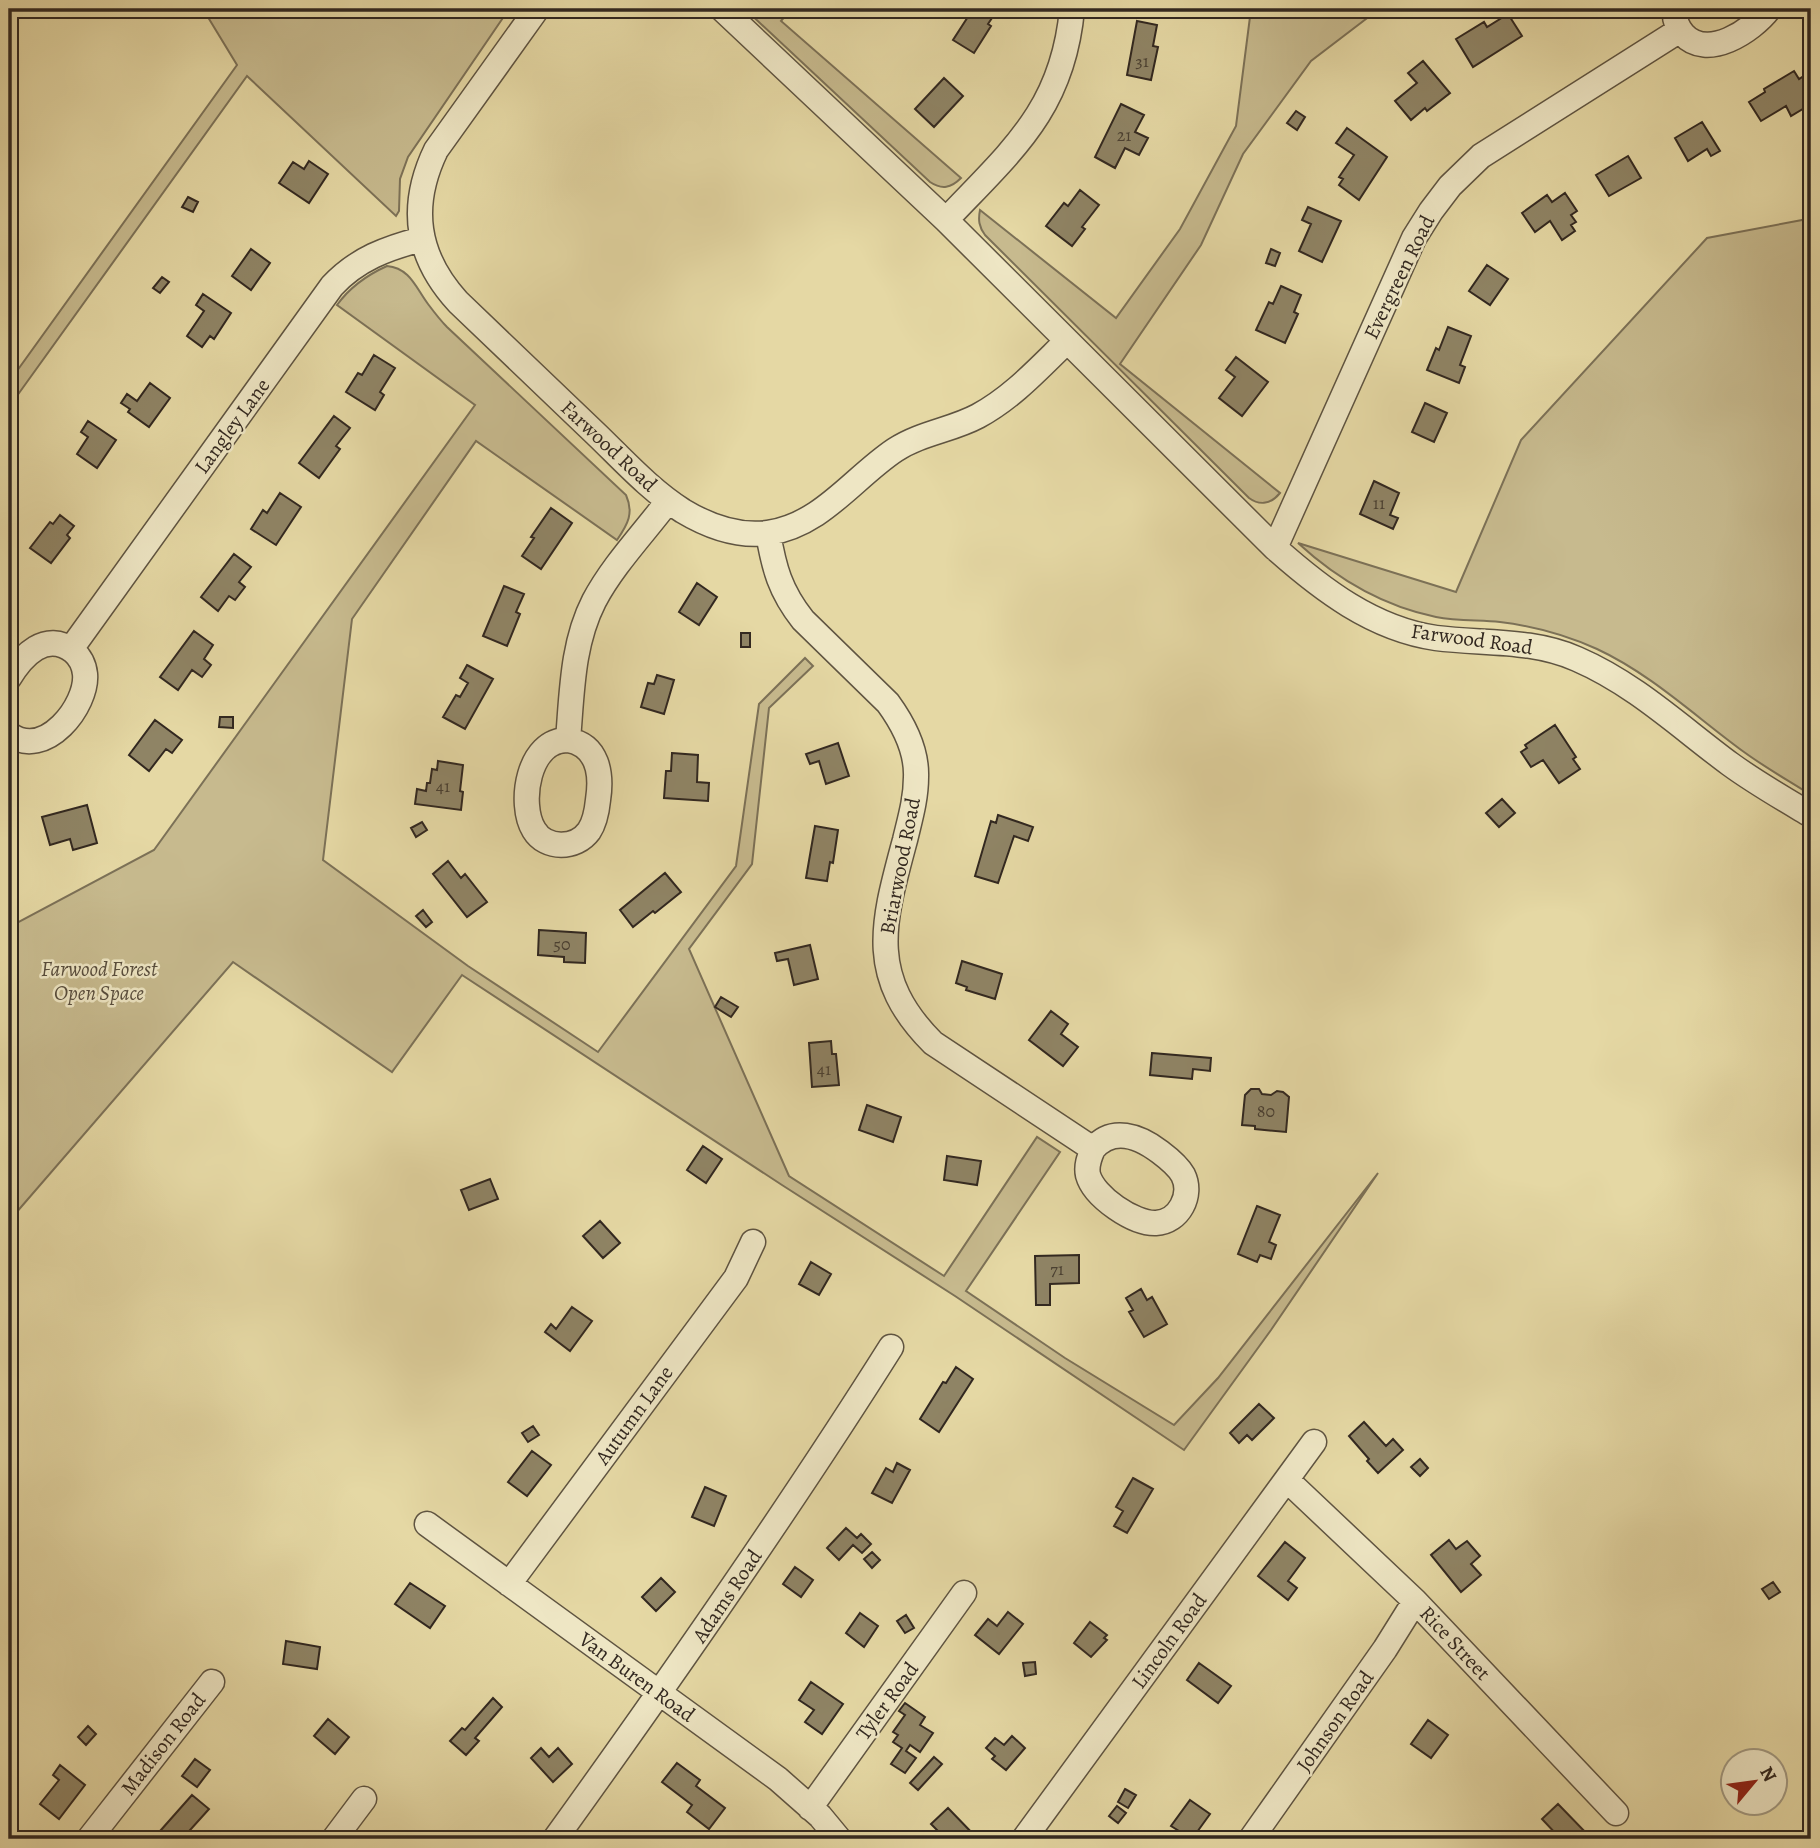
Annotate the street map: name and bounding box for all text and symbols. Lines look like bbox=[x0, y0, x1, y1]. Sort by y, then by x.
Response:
house number: 31 bbox=[1135, 49, 1149, 73]
house number: 21 bbox=[1117, 123, 1131, 147]
street label: Evergreen Road bbox=[1357, 210, 1441, 344]
street label: Langley Lane bbox=[188, 373, 276, 479]
street label: Farwood Road bbox=[555, 394, 664, 499]
house number: 11 bbox=[1373, 491, 1385, 515]
street label: Farwood Road bbox=[1409, 617, 1535, 661]
house number: 41 bbox=[436, 774, 450, 798]
street label: Briarwood Road bbox=[873, 794, 927, 937]
house number: 50 bbox=[553, 932, 571, 956]
park label: Farwood Forest Open Space bbox=[41, 955, 158, 1007]
house number: 41 bbox=[817, 1057, 831, 1081]
house number: 80 bbox=[1257, 1099, 1275, 1123]
house number: 71 bbox=[1050, 1257, 1064, 1281]
street label: Autumn Lane bbox=[588, 1360, 679, 1471]
street label: Adams Road bbox=[685, 1543, 769, 1649]
street label: Lincoln Road bbox=[1125, 1587, 1214, 1694]
street label: Rice Street bbox=[1413, 1600, 1497, 1686]
street label: Van Buren Road bbox=[573, 1625, 701, 1729]
street label: Tyler Road bbox=[849, 1656, 925, 1746]
street label: Johnson Road bbox=[1290, 1664, 1381, 1777]
street label: Madison Road bbox=[114, 1686, 212, 1801]
north arrow bbox=[1718, 1746, 1788, 1816]
text: N bbox=[1753, 1762, 1783, 1787]

